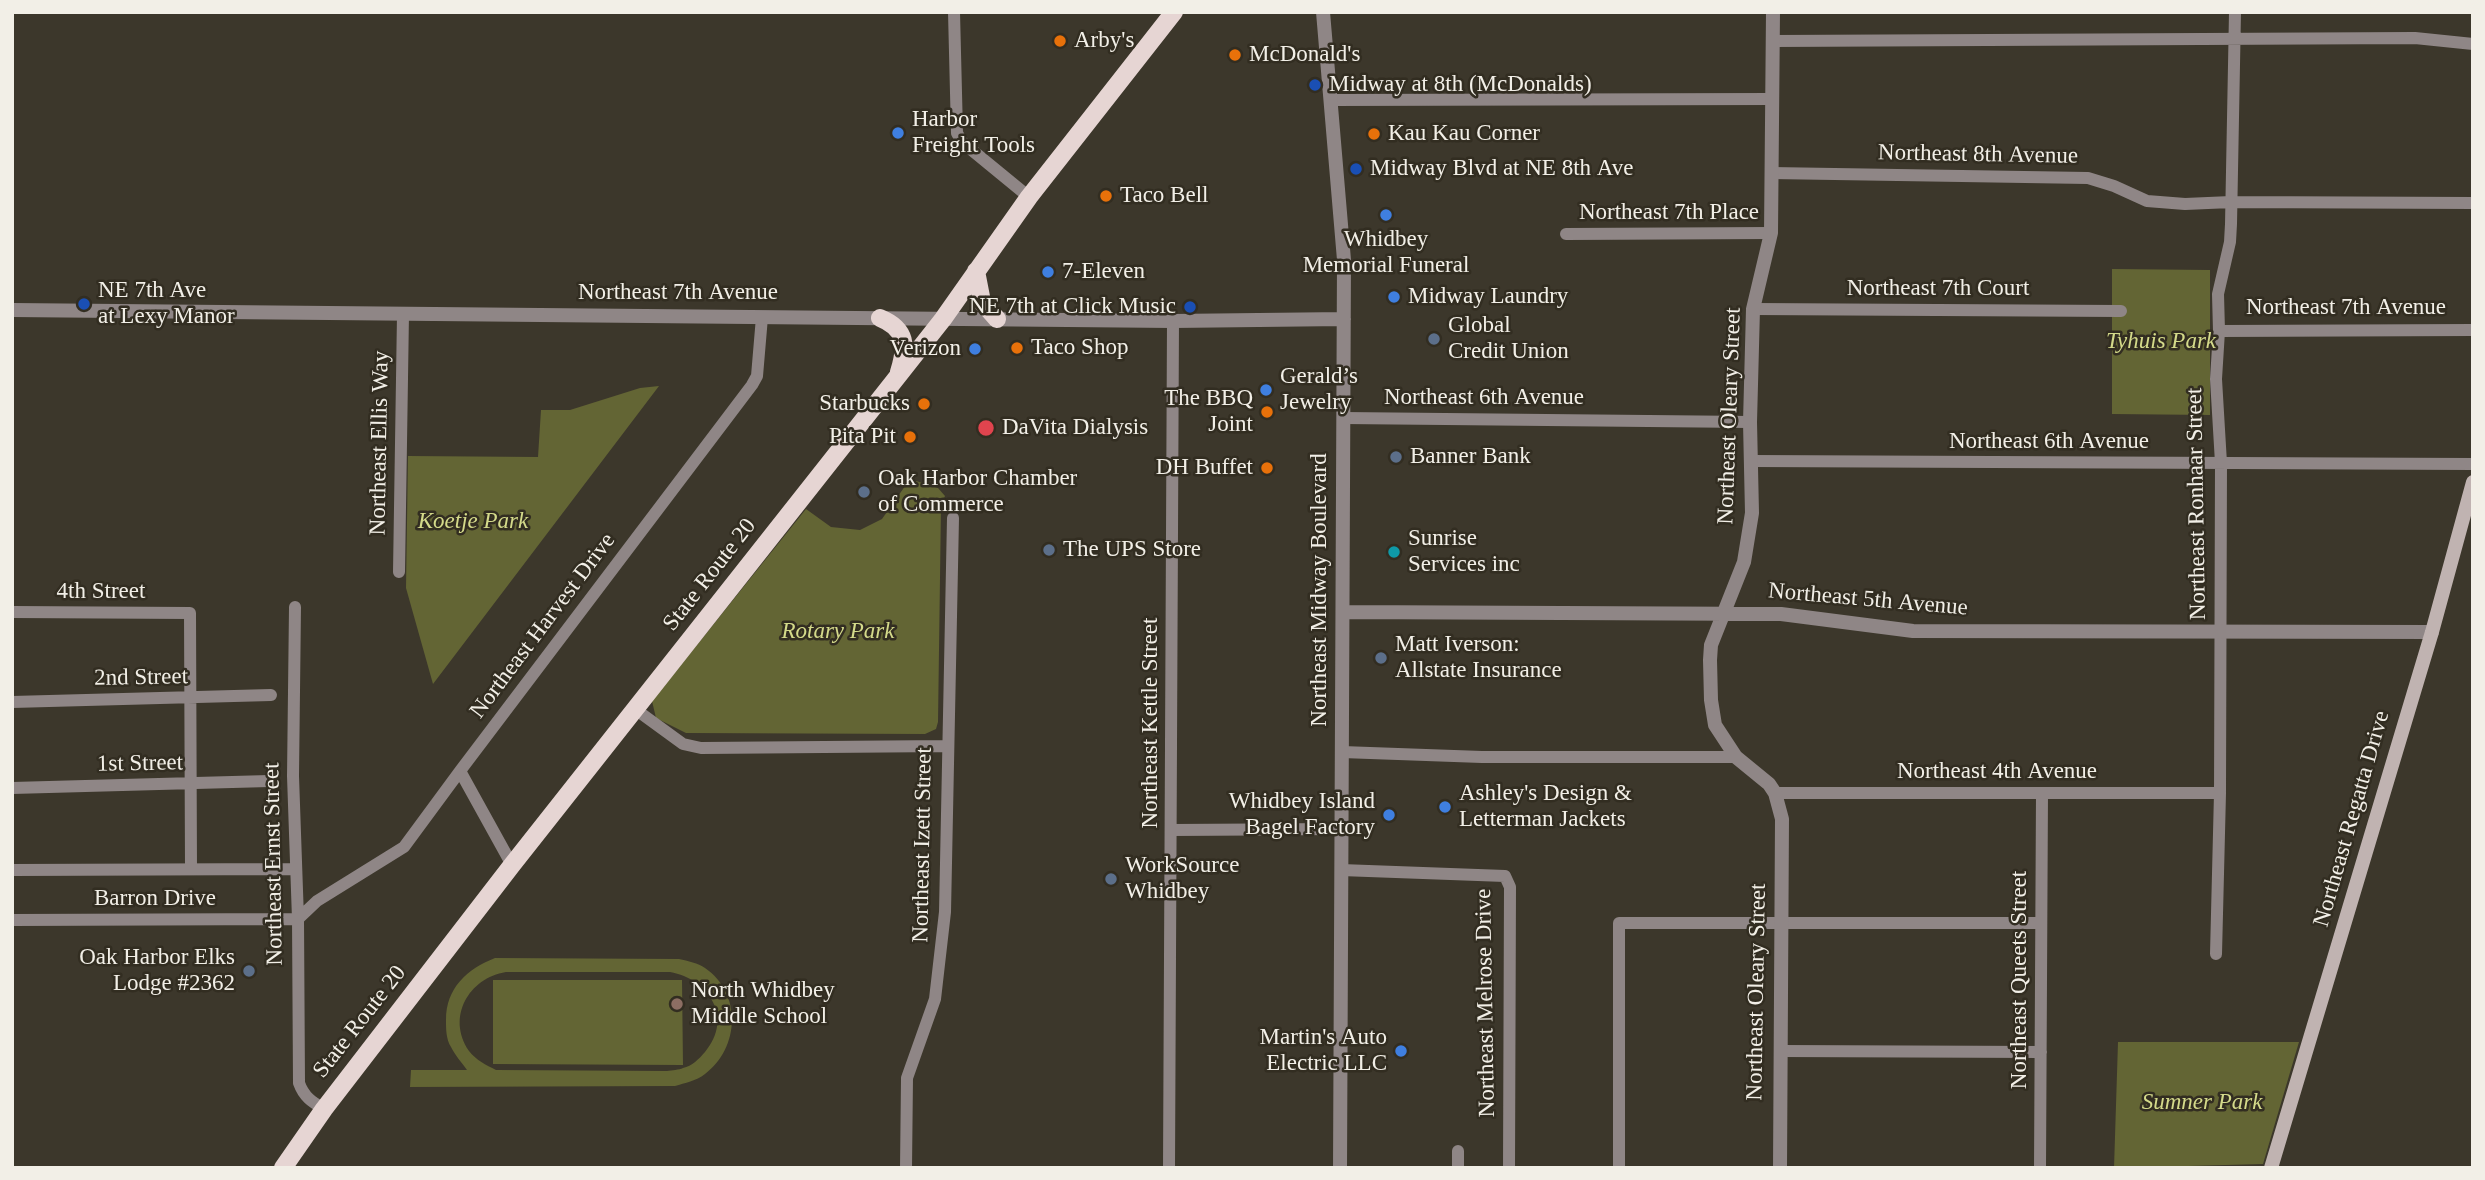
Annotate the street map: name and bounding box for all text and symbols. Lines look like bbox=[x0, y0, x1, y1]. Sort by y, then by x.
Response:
place label: Arby's bbox=[1074, 27, 1134, 55]
marker: Arby's bbox=[1052, 33, 1068, 49]
place label: McDonald's bbox=[1249, 41, 1360, 69]
marker: McDonald's bbox=[1227, 47, 1243, 63]
place label: Midway at 8th (McDonalds) bbox=[1329, 71, 1592, 99]
marker: Midway at 8th (McDonalds) bbox=[1307, 77, 1323, 93]
place label: Harbor Freight Tools bbox=[912, 106, 1035, 160]
place label: Kau Kau Corner bbox=[1388, 120, 1540, 148]
marker: Harbor Freight Tools bbox=[890, 125, 906, 141]
marker: Kau Kau Corner bbox=[1366, 126, 1382, 142]
street label: Northeast 8th Avenue bbox=[1878, 139, 2078, 171]
place label: Midway Blvd at NE 8th Ave bbox=[1370, 155, 1633, 183]
marker: Midway Blvd at NE 8th Ave bbox=[1348, 161, 1364, 177]
place label: Taco Bell bbox=[1120, 182, 1208, 210]
marker: Taco Bell bbox=[1098, 188, 1114, 204]
street label: Northeast 7th Place bbox=[1579, 199, 1759, 227]
marker: Whidbey Memorial Funeral bbox=[1378, 207, 1394, 223]
place label: Whidbey Memorial Funeral bbox=[1303, 226, 1469, 280]
place label: 7-Eleven bbox=[1062, 258, 1145, 286]
marker: 7-Eleven bbox=[1040, 264, 1056, 280]
street label: Northeast 7th Court bbox=[1847, 275, 2029, 303]
place label: NE 7th Ave at Lexy Manor bbox=[98, 277, 235, 331]
street label: Northeast 7th Avenue bbox=[578, 279, 778, 307]
place label: Midway Laundry bbox=[1408, 283, 1568, 311]
marker: Midway Laundry bbox=[1386, 289, 1402, 305]
place label: NE 7th at Click Music bbox=[969, 293, 1176, 321]
street label: Northeast 7th Avenue bbox=[2246, 294, 2446, 322]
marker: NE 7th Ave at Lexy Manor bbox=[76, 296, 92, 312]
marker: NE 7th at Click Music bbox=[1182, 299, 1198, 315]
street label: Northeast Oleary Street bbox=[1712, 307, 1748, 525]
place label: Global Credit Union bbox=[1448, 312, 1569, 366]
park label: Tyhuis Park bbox=[2106, 328, 2216, 356]
marker: Global Credit Union bbox=[1426, 331, 1442, 347]
place label: Taco Shop bbox=[1031, 334, 1128, 362]
place label: Verizon bbox=[889, 335, 961, 363]
marker: Taco Shop bbox=[1009, 340, 1025, 356]
marker: Verizon bbox=[967, 341, 983, 357]
street label: Northeast Ellis Way bbox=[365, 350, 395, 536]
place label: Gerald’s Jewelry bbox=[1280, 363, 1358, 417]
marker: Gerald’s Jewelry bbox=[1258, 382, 1274, 398]
street label: Northeast 6th Avenue bbox=[1384, 384, 1584, 412]
place label: The BBQ Joint bbox=[1164, 385, 1253, 439]
street label: Northeast Ronhaar Street bbox=[2181, 388, 2213, 620]
place label: Starbucks bbox=[819, 390, 910, 418]
marker: Starbucks bbox=[916, 396, 932, 412]
marker: The BBQ Joint bbox=[1259, 404, 1275, 420]
place label: DaVita Dialysis bbox=[1002, 414, 1148, 442]
marker: DaVita Dialysis bbox=[976, 418, 996, 438]
place label: Pita Pit bbox=[829, 423, 896, 451]
street label: Northeast 6th Avenue bbox=[1949, 428, 2149, 456]
marker: Pita Pit bbox=[902, 429, 918, 445]
place label: Banner Bank bbox=[1410, 443, 1531, 471]
marker: Banner Bank bbox=[1388, 449, 1404, 465]
street label: Northeast Midway Boulevard bbox=[1306, 453, 1334, 727]
place label: DH Buffet bbox=[1156, 454, 1253, 482]
marker: DH Buffet bbox=[1259, 460, 1275, 476]
place label: Oak Harbor Chamber of Commerce bbox=[878, 465, 1077, 519]
marker: Oak Harbor Chamber of Commerce bbox=[856, 484, 872, 500]
park label: Koetje Park bbox=[418, 508, 528, 536]
street label: State Route 20 bbox=[657, 513, 763, 637]
place label: Sunrise Services inc bbox=[1408, 525, 1520, 579]
street label: Northeast Harvest Drive bbox=[464, 528, 622, 724]
place label: The UPS Store bbox=[1063, 536, 1201, 564]
marker: The UPS Store bbox=[1041, 542, 1057, 558]
marker: Sunrise Services inc bbox=[1386, 544, 1402, 560]
street label: 4th Street bbox=[57, 578, 145, 606]
street label: Northeast 5th Avenue bbox=[1767, 578, 1969, 622]
park label: Rotary Park bbox=[781, 618, 895, 646]
street label: Northeast Kettle Street bbox=[1137, 618, 1165, 828]
place label: Matt Iverson: Allstate Insurance bbox=[1395, 631, 1562, 685]
marker: Matt Iverson: Allstate Insurance bbox=[1373, 650, 1389, 666]
street label: 2nd Street bbox=[94, 663, 188, 693]
street label: Northeast Regatta Drive bbox=[2308, 708, 2396, 930]
street label: Northeast Izett Street bbox=[907, 747, 939, 943]
street label: 1st Street bbox=[97, 749, 183, 779]
street label: Northeast 4th Avenue bbox=[1897, 758, 2097, 786]
street label: Northeast Ernst Street bbox=[258, 762, 290, 966]
place label: Ashley's Design & Letterman Jackets bbox=[1459, 780, 1632, 834]
place label: Whidbey Island Bagel Factory bbox=[1229, 788, 1375, 842]
marker: Ashley's Design & Letterman Jackets bbox=[1437, 799, 1453, 815]
marker: Whidbey Island Bagel Factory bbox=[1381, 807, 1397, 823]
place label: WorkSource Whidbey bbox=[1125, 852, 1239, 906]
marker: WorkSource Whidbey bbox=[1103, 871, 1119, 887]
street label: Northeast Queets Street bbox=[2006, 871, 2034, 1089]
street label: Northeast Oleary Street bbox=[1741, 883, 1773, 1101]
street label: Barron Drive bbox=[94, 885, 216, 913]
street label: Northeast Melrose Drive bbox=[1470, 888, 1502, 1118]
place label: Oak Harbor Elks Lodge #2362 bbox=[79, 944, 235, 998]
street label: State Route 20 bbox=[307, 960, 413, 1084]
marker: Oak Harbor Elks Lodge #2362 bbox=[241, 963, 257, 979]
place label: North Whidbey Middle School bbox=[691, 977, 835, 1031]
marker: North Whidbey Middle School bbox=[669, 996, 685, 1012]
place label: Martin's Auto Electric LLC bbox=[1260, 1024, 1387, 1078]
marker: Martin's Auto Electric LLC bbox=[1393, 1043, 1409, 1059]
park label: Sumner Park bbox=[2142, 1089, 2262, 1117]

